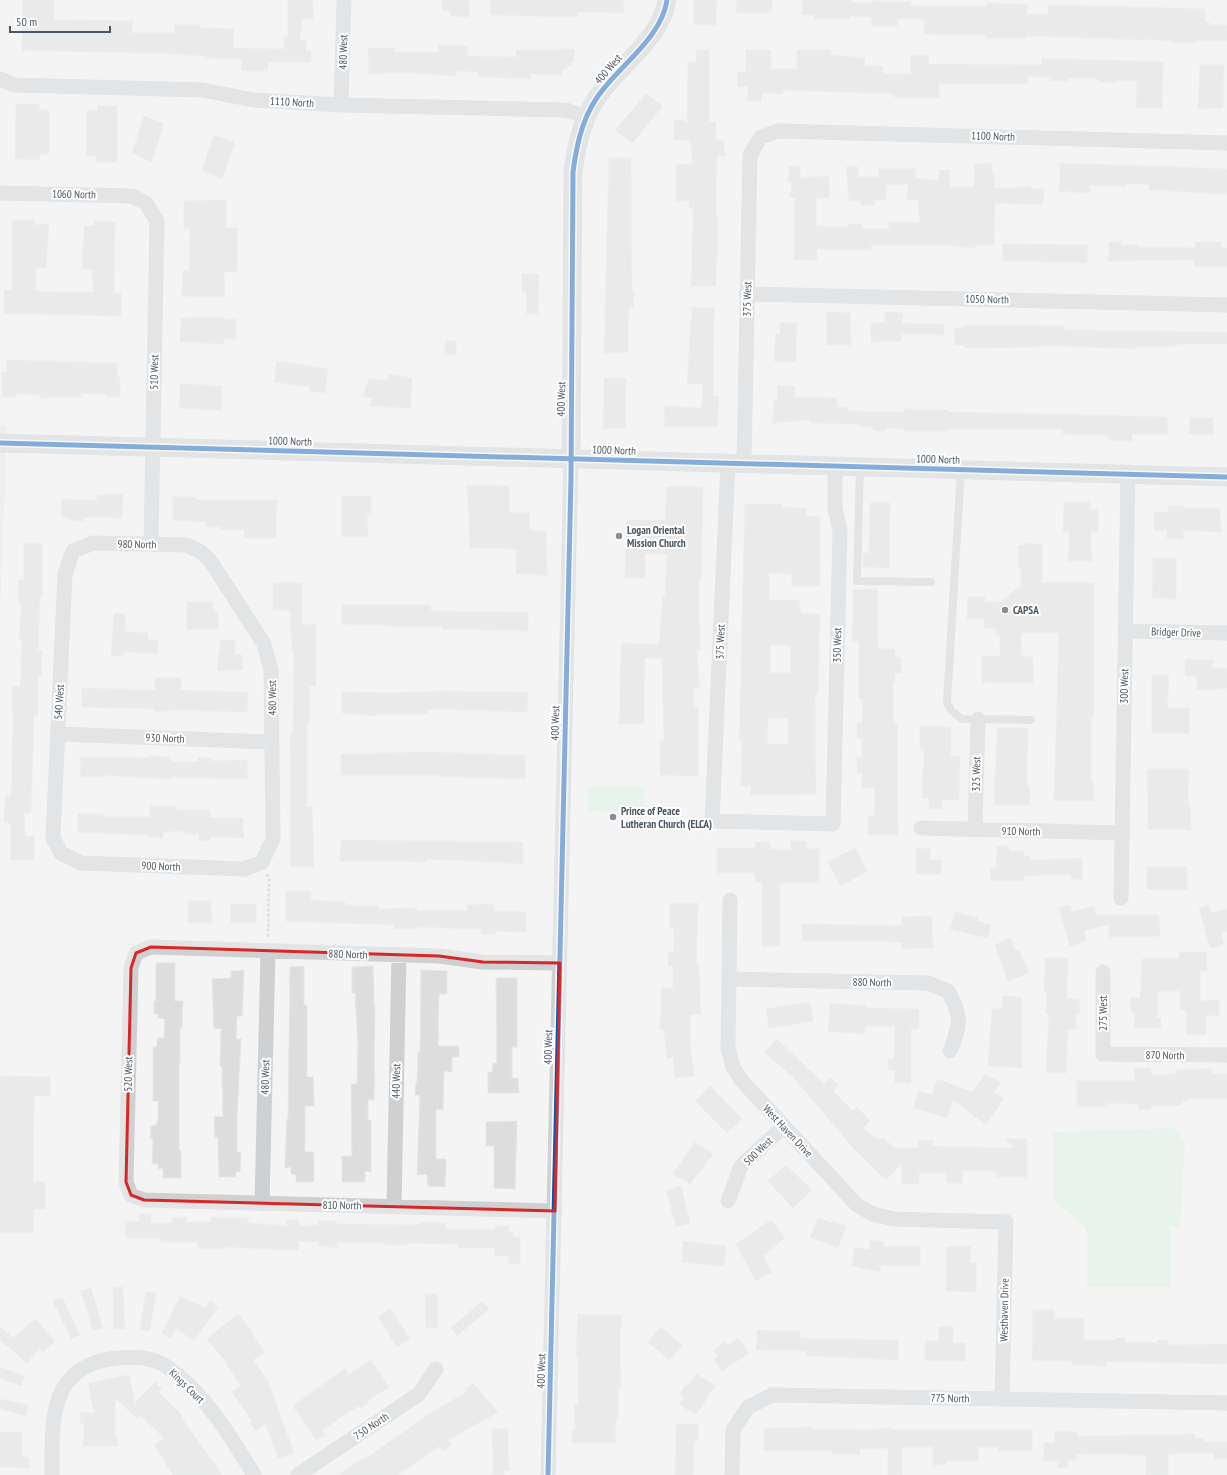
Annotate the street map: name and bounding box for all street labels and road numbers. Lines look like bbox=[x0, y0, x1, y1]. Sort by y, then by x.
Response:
street label: 480 West bbox=[336, 34, 350, 70]
street label: 400 West bbox=[591, 51, 625, 87]
street label: 1110 North bbox=[270, 94, 314, 110]
street label: 1100 North bbox=[971, 128, 1015, 144]
street label: 1060 North bbox=[52, 187, 96, 201]
street label: 375 West bbox=[740, 281, 754, 317]
street label: 1050 North bbox=[965, 292, 1009, 306]
street label: 510 West bbox=[147, 354, 161, 390]
street label: 400 West bbox=[554, 381, 568, 417]
street label: 1000 North bbox=[268, 433, 312, 449]
street label: 1000 North bbox=[592, 442, 636, 458]
street label: 1000 North bbox=[916, 451, 960, 467]
street label: 980 North bbox=[117, 537, 157, 551]
street label: 375 West bbox=[712, 624, 728, 660]
street label: Bridger Drive bbox=[1151, 624, 1202, 640]
street label: 350 West bbox=[830, 627, 844, 663]
street label: 300 West bbox=[1117, 668, 1131, 704]
street label: 480 West bbox=[265, 680, 279, 716]
street label: 540 West bbox=[51, 684, 67, 720]
street label: 400 West bbox=[548, 705, 562, 741]
street label: 930 North bbox=[145, 730, 185, 746]
street label: 325 West bbox=[969, 756, 983, 792]
street label: 910 North bbox=[1001, 824, 1041, 838]
street label: 900 North bbox=[141, 858, 181, 874]
street label: 880 North bbox=[328, 946, 368, 962]
street label: 880 North bbox=[852, 975, 892, 989]
street label: 275 West bbox=[1096, 995, 1110, 1031]
street label: 400 West bbox=[541, 1029, 555, 1065]
street label: 870 North bbox=[1145, 1048, 1185, 1062]
street label: 520 West bbox=[121, 1056, 135, 1092]
street label: 480 West bbox=[258, 1059, 272, 1095]
street label: 440 West bbox=[389, 1063, 403, 1099]
street label: West Haven Drive bbox=[760, 1102, 816, 1161]
street label: 500 West bbox=[740, 1134, 776, 1168]
street label: 810 North bbox=[322, 1198, 362, 1212]
street label: Westhaven Drive bbox=[996, 1278, 1012, 1342]
street label: 400 West bbox=[534, 1353, 548, 1389]
street label: Kings Court bbox=[166, 1366, 208, 1406]
street label: 775 North bbox=[930, 1391, 970, 1405]
street label: 750 North bbox=[351, 1409, 391, 1443]

